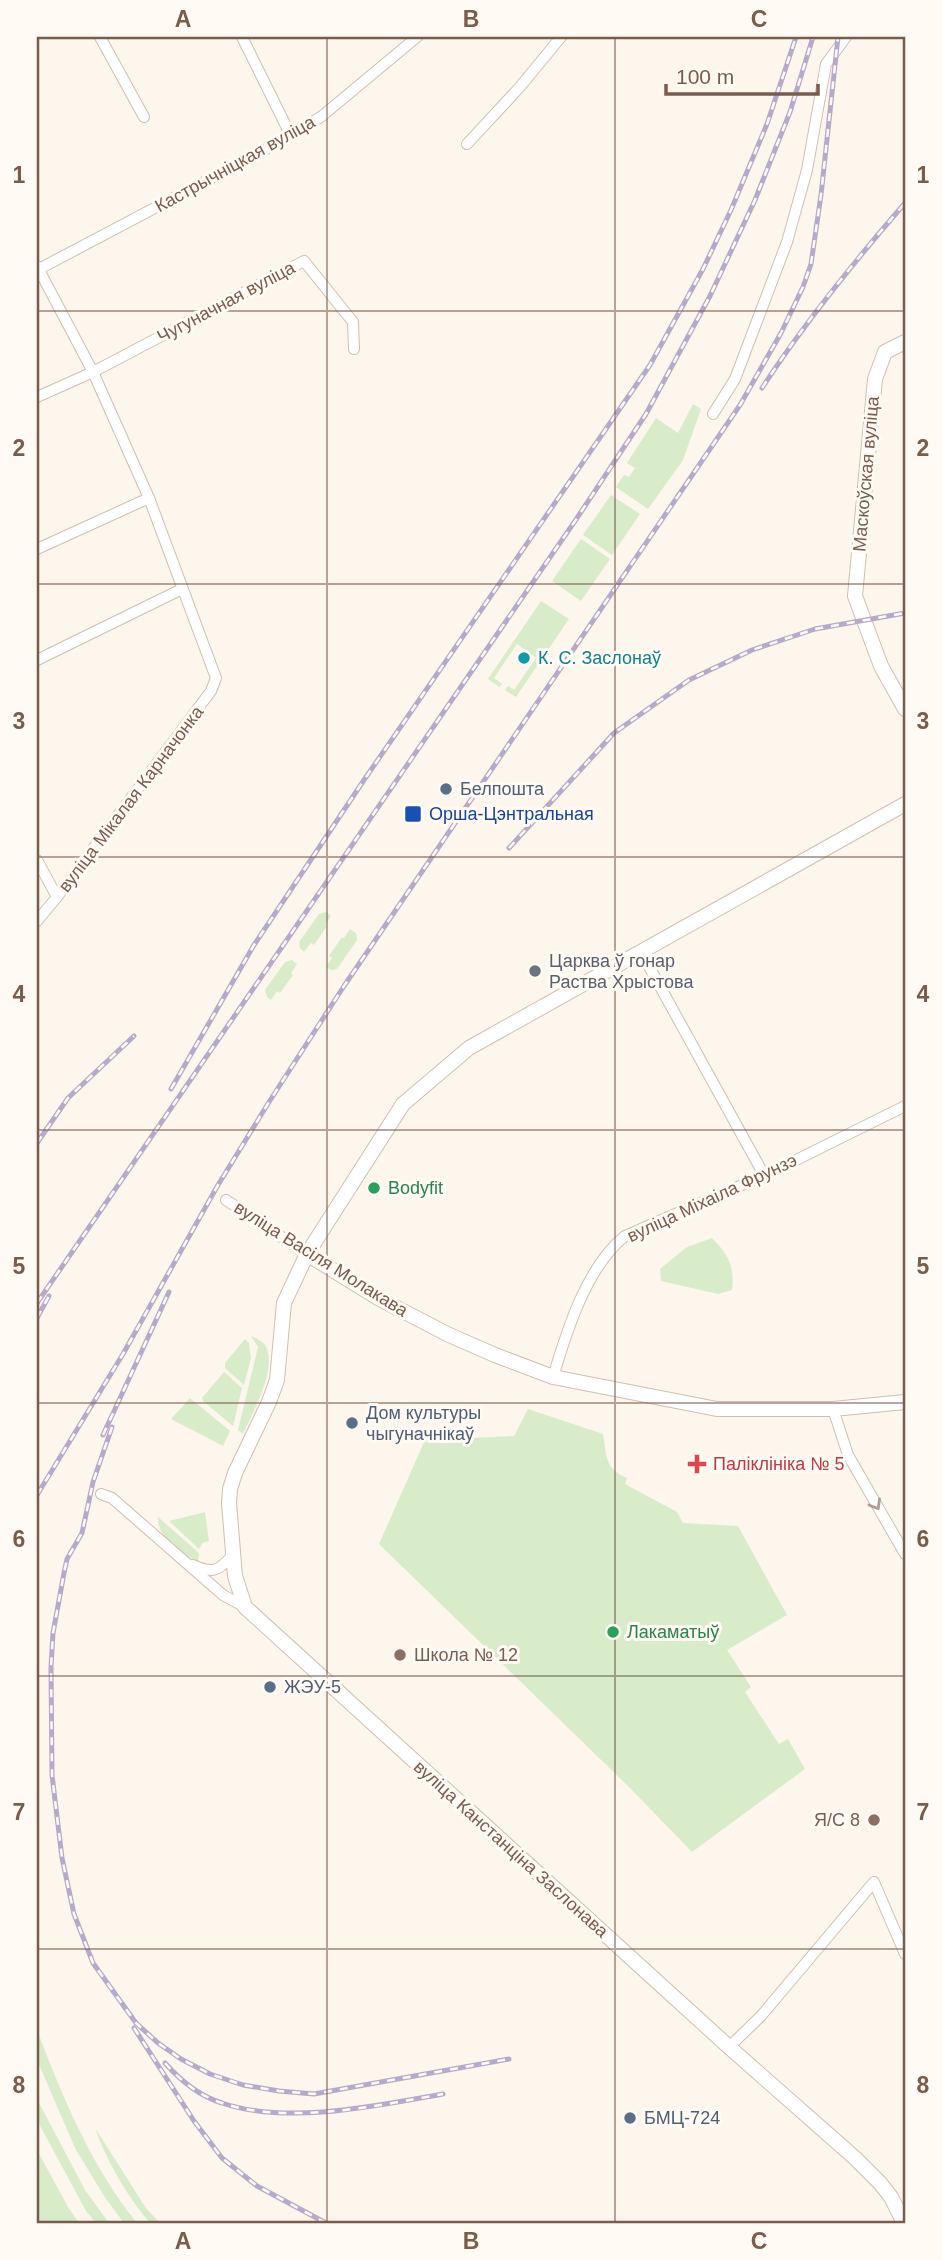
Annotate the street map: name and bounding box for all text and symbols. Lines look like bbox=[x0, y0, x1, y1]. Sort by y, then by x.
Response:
text: A bbox=[175, 6, 191, 32]
text: B bbox=[463, 6, 479, 32]
text: C bbox=[751, 6, 767, 32]
scale bar bbox=[666, 52, 818, 96]
text: 100 m bbox=[676, 65, 734, 88]
street label: Кастрычніцкая вуліца bbox=[151, 111, 319, 216]
text: 1 bbox=[13, 162, 26, 188]
text: 1 bbox=[917, 162, 930, 188]
street label: Чугуначная вуліца bbox=[154, 257, 299, 347]
street label: Маскоўская вуліца bbox=[849, 394, 883, 553]
text: 2 bbox=[13, 435, 25, 461]
text: 2 bbox=[917, 435, 929, 461]
place label: К. С. Заслонаў bbox=[538, 648, 661, 668]
marker: К. С. Заслонаў bbox=[516, 650, 532, 666]
street label: вуліца Мікалая Карначонка bbox=[54, 701, 208, 896]
text: 3 bbox=[13, 708, 25, 734]
text: 3 bbox=[917, 708, 929, 734]
place label: Белпошта bbox=[460, 779, 545, 799]
marker: Белпошта bbox=[438, 781, 454, 797]
marker: Орша-Цэнтральная bbox=[403, 804, 423, 824]
place label: Орша-Цэнтральная bbox=[429, 804, 594, 824]
place label: Царква ў гонар Раства Хрыстова bbox=[549, 951, 694, 992]
marker: Царква ў гонар Раства Хрыстова bbox=[527, 963, 543, 979]
text: 4 bbox=[13, 981, 26, 1007]
text: 4 bbox=[917, 981, 930, 1007]
street label: вуліца Міхаіла Фрунзэ bbox=[624, 1150, 800, 1246]
place label: Bodyfit bbox=[388, 1178, 443, 1198]
marker: Bodyfit bbox=[366, 1180, 382, 1196]
street label: вуліца Васіля Молакава bbox=[231, 1197, 412, 1321]
text: 5 bbox=[13, 1253, 26, 1279]
text: 5 bbox=[917, 1253, 930, 1279]
place label: Дом культуры чыгуначнікаў bbox=[366, 1403, 481, 1444]
marker: Дом культуры чыгуначнікаў bbox=[344, 1415, 360, 1431]
marker: Паліклініка № 5 bbox=[687, 1454, 707, 1474]
place label: Паліклініка № 5 bbox=[713, 1454, 845, 1474]
one-way arrow bbox=[867, 1497, 880, 1510]
text: 6 bbox=[13, 1526, 25, 1552]
text: 6 bbox=[917, 1526, 929, 1552]
place label: Лакаматыў bbox=[627, 1622, 719, 1642]
marker: Лакаматыў bbox=[605, 1624, 621, 1640]
place label: Школа № 12 bbox=[414, 1645, 518, 1665]
marker: Школа № 12 bbox=[392, 1647, 408, 1663]
place label: ЖЭУ-5 bbox=[284, 1677, 341, 1697]
marker: ЖЭУ-5 bbox=[262, 1679, 278, 1695]
street label: вуліца Канстанціна Заслонава bbox=[410, 1757, 613, 1942]
text: 7 bbox=[13, 1799, 25, 1825]
text: 7 bbox=[917, 1799, 929, 1825]
place label: Я/С 8 bbox=[814, 1810, 860, 1830]
marker: Я/С 8 bbox=[866, 1812, 882, 1828]
text: 8 bbox=[13, 2072, 26, 2098]
text: 8 bbox=[917, 2072, 930, 2098]
place label: БМЦ-724 bbox=[644, 2108, 720, 2128]
marker: БМЦ-724 bbox=[622, 2110, 638, 2126]
text: A bbox=[175, 2228, 191, 2254]
text: B bbox=[463, 2228, 479, 2254]
text: C bbox=[751, 2228, 767, 2254]

